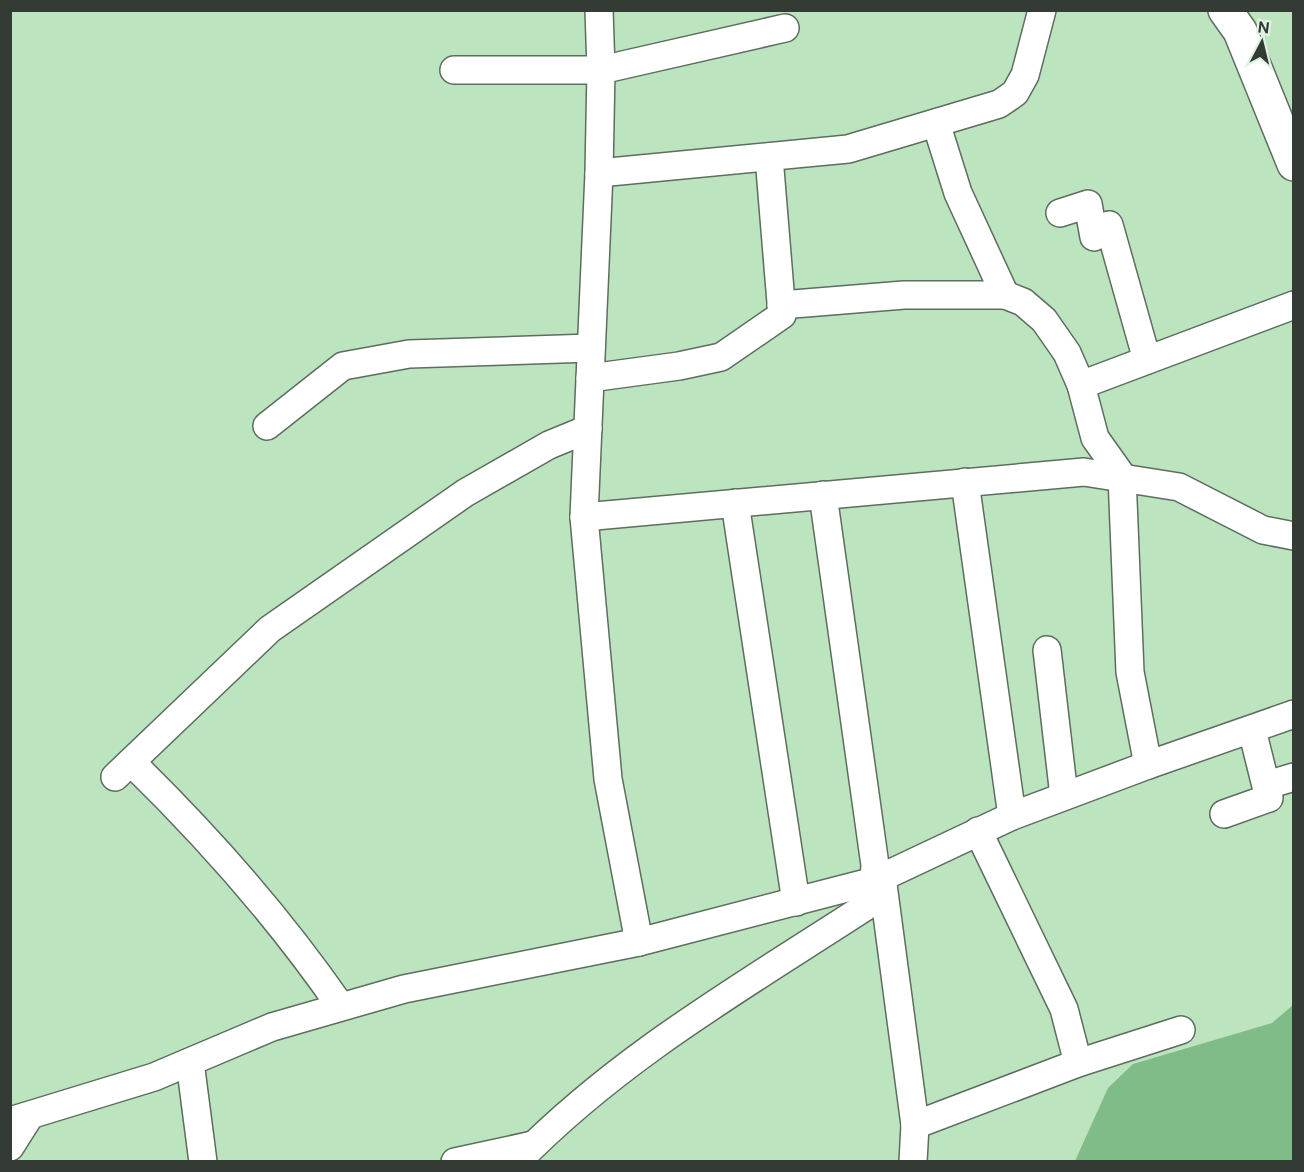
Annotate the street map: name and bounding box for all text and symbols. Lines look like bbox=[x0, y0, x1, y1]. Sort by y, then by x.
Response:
north arrow bbox=[1232, 12, 1292, 72]
text: N bbox=[1257, 16, 1271, 39]

